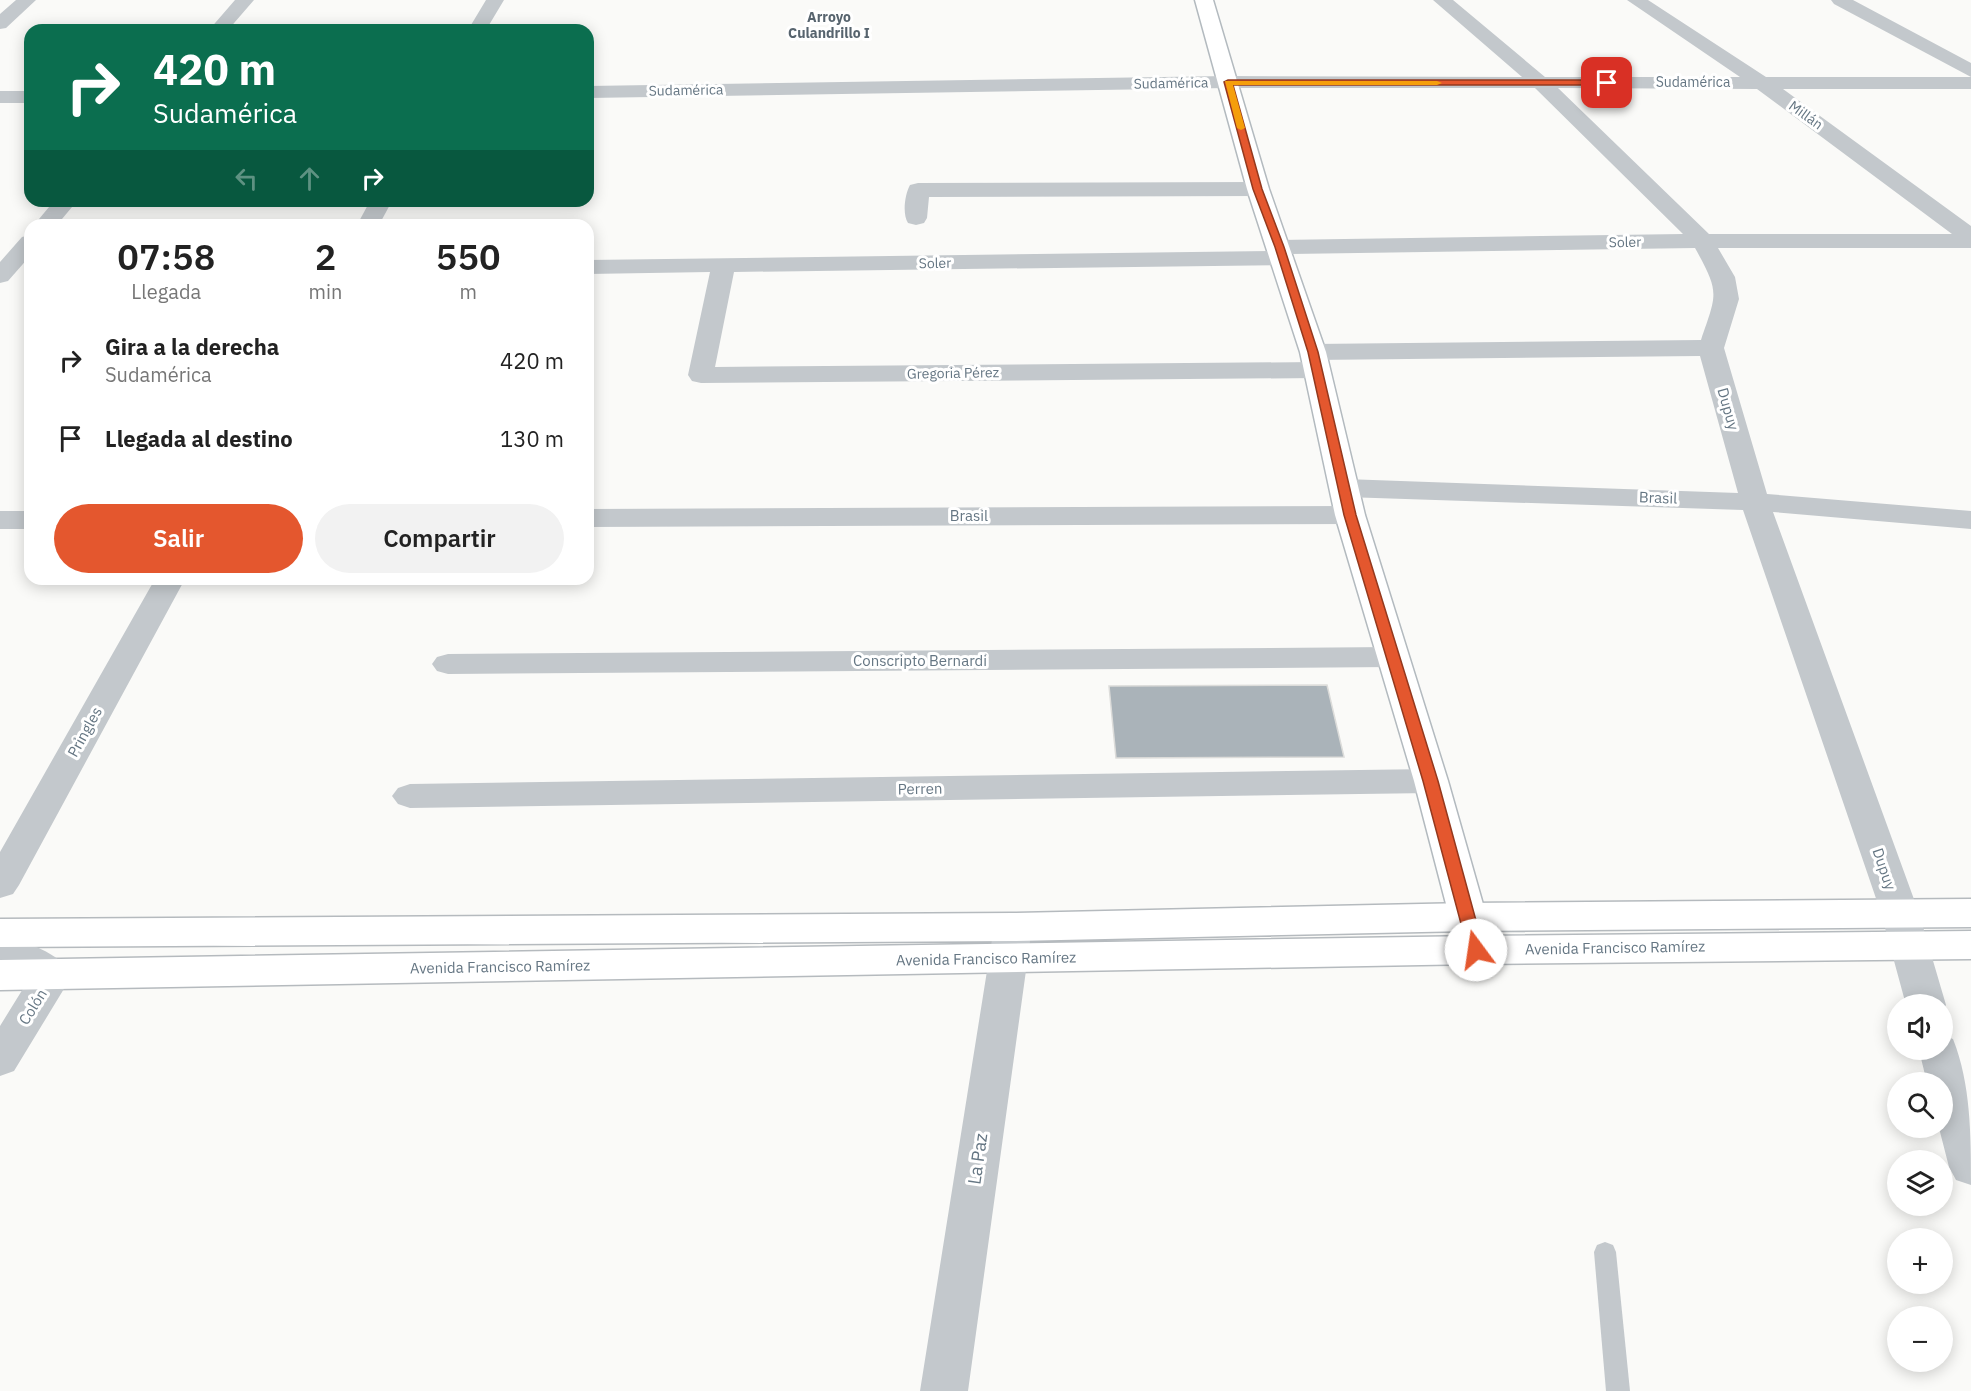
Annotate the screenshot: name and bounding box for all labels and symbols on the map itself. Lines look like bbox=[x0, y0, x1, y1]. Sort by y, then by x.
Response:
district label: Arroyo Culandrillo I bbox=[788, 8, 870, 42]
pin bbox=[1581, 57, 1632, 108]
street label: Sudamérica bbox=[1133, 73, 1209, 93]
street label: Sudamérica bbox=[1656, 73, 1731, 91]
street label: Sudamérica bbox=[648, 80, 724, 100]
street label: Millán bbox=[1785, 97, 1827, 133]
street label: Soler bbox=[1609, 233, 1641, 251]
street label: Soler bbox=[919, 254, 951, 272]
street label: Gregoria Pérez bbox=[907, 363, 1000, 383]
street label: Dupuy bbox=[1713, 385, 1744, 433]
street label: Brasil bbox=[1639, 487, 1678, 508]
street label: Brasil bbox=[950, 506, 988, 525]
street label: Conscripto Bernardi bbox=[853, 651, 987, 670]
street label: Pringles bbox=[63, 703, 106, 760]
street label: Perren bbox=[897, 779, 943, 798]
street label: Dupuy bbox=[1868, 845, 1901, 893]
position arrow bbox=[1444, 918, 1508, 982]
street label: Avenida Francisco Ramírez bbox=[1525, 936, 1705, 959]
street label: Avenida Francisco Ramírez bbox=[896, 947, 1076, 970]
street label: Avenida Francisco Ramírez bbox=[410, 955, 590, 978]
street label: Colón bbox=[14, 985, 51, 1028]
street label: La Paz bbox=[963, 1132, 992, 1186]

